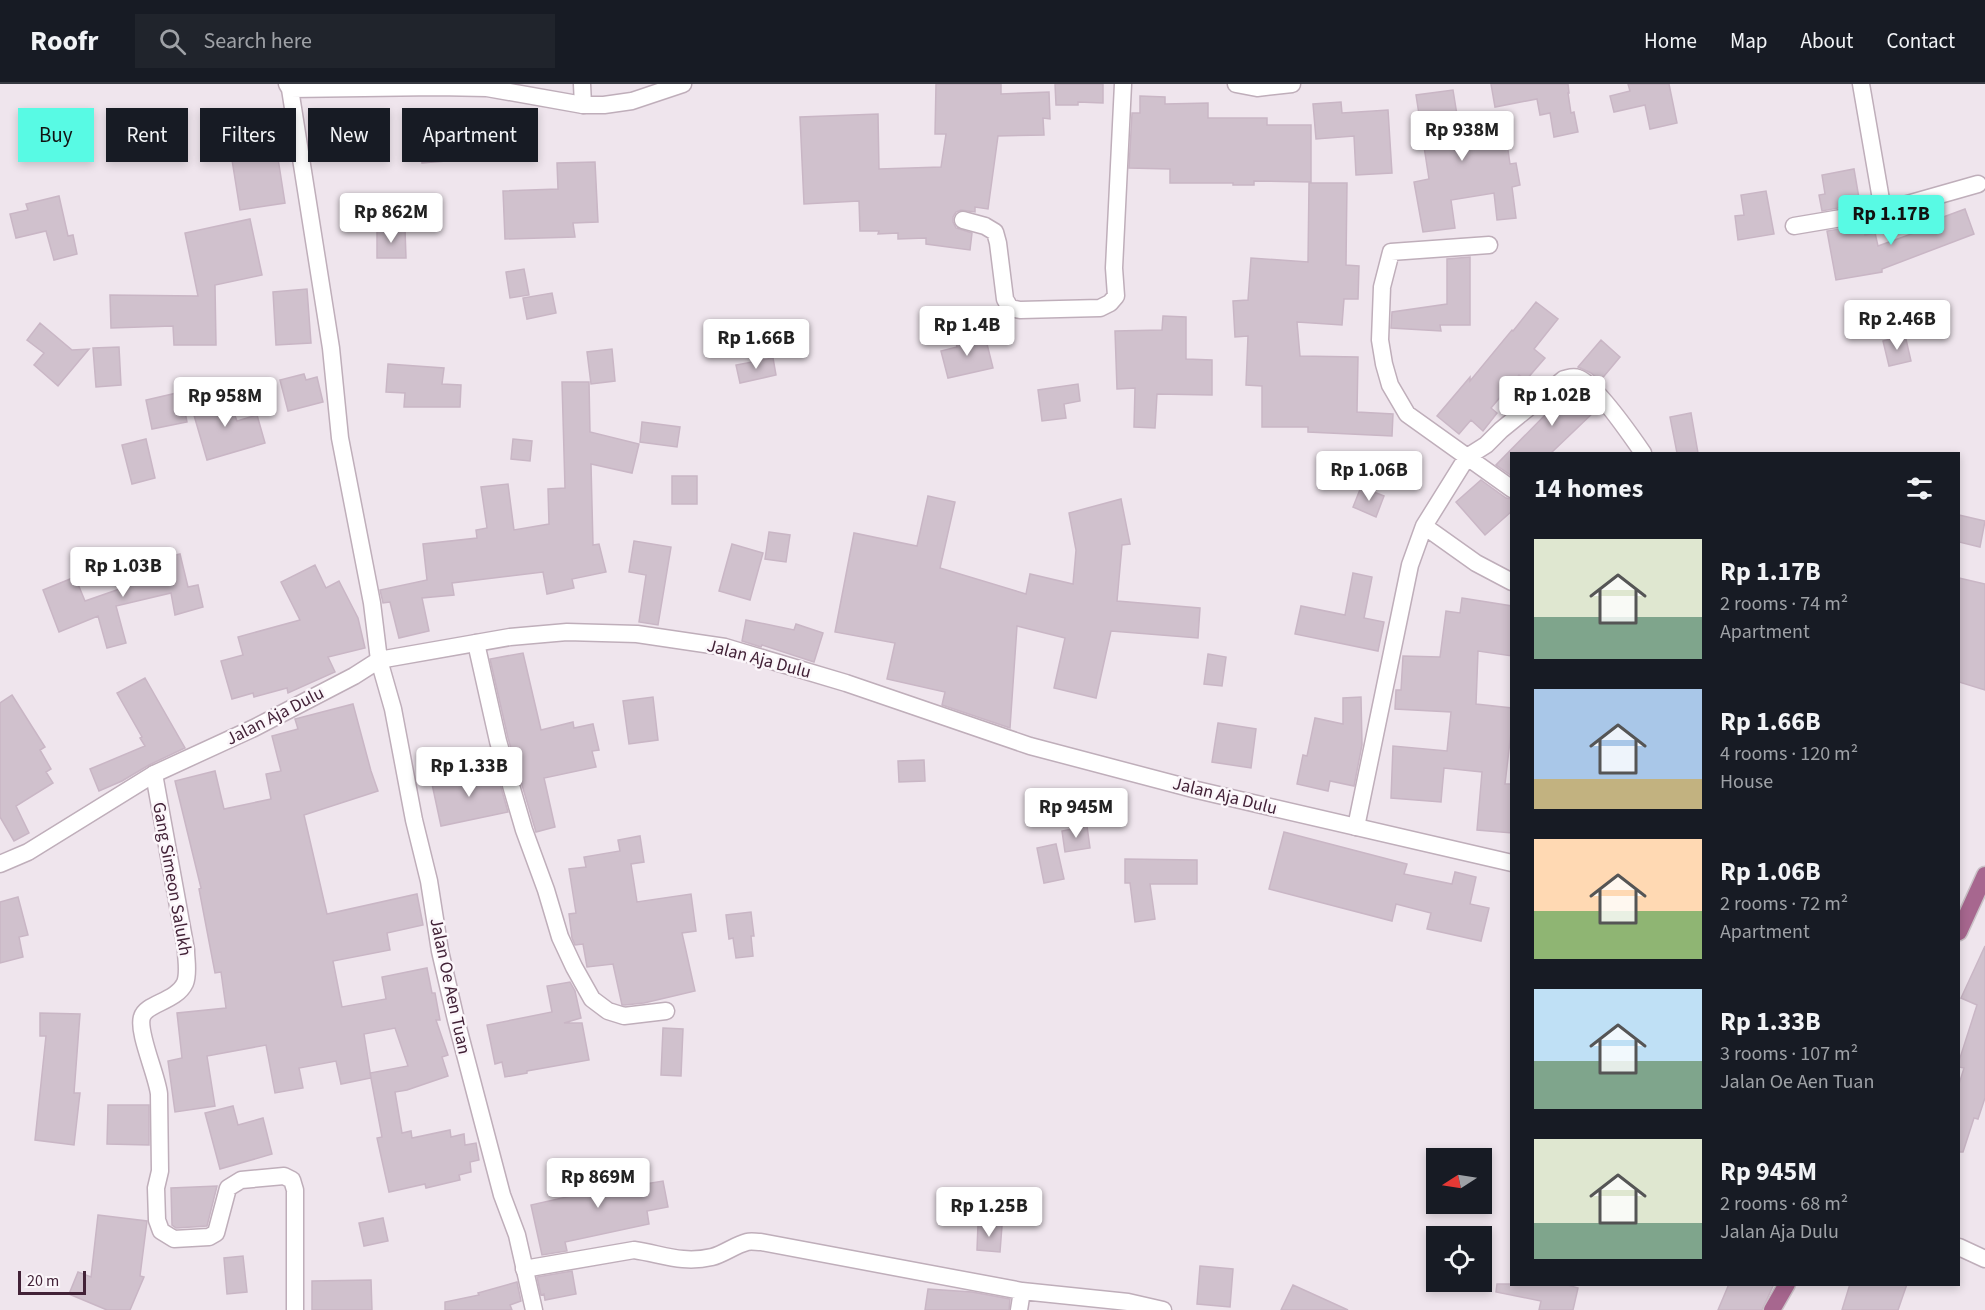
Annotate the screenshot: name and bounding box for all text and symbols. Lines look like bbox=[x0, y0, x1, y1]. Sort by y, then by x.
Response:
search box bbox=[135, 14, 555, 68]
text: Roofr bbox=[30, 21, 99, 61]
icon: search bbox=[156, 25, 189, 58]
text: Search here bbox=[204, 25, 312, 57]
text: Home bbox=[1644, 26, 1697, 56]
text: Map bbox=[1730, 26, 1768, 56]
text: About bbox=[1801, 26, 1853, 56]
text: Contact bbox=[1886, 26, 1955, 56]
chip: Buy bbox=[18, 108, 94, 162]
chip: Rent bbox=[106, 108, 188, 162]
chip: Filters bbox=[200, 108, 296, 162]
chip: New bbox=[308, 108, 390, 162]
chip: Apartment bbox=[402, 108, 538, 162]
pin: Rp 938M bbox=[1407, 111, 1517, 162]
text: Rp 938M bbox=[1425, 116, 1499, 144]
pin: Rp 862M bbox=[336, 193, 446, 244]
pin: Rp 1.17B bbox=[1829, 195, 1953, 246]
text: Rp 862M bbox=[354, 198, 428, 226]
text: Rp 1.17B bbox=[1852, 200, 1930, 228]
pin: Rp 2.46B bbox=[1835, 300, 1959, 351]
text: Rp 2.46B bbox=[1858, 305, 1936, 333]
pin: Rp 1.4B bbox=[912, 306, 1022, 357]
text: Rp 1.4B bbox=[934, 311, 1000, 339]
pin: Rp 1.66B bbox=[694, 319, 818, 370]
text: Rp 1.66B bbox=[717, 324, 795, 352]
pin: Rp 1.02B bbox=[1490, 376, 1614, 427]
pin: Rp 958M bbox=[170, 377, 280, 428]
text: Rp 1.02B bbox=[1513, 381, 1591, 409]
text: Rp 958M bbox=[188, 382, 262, 410]
pin: Rp 1.06B bbox=[1307, 451, 1431, 502]
text: Rp 1.06B bbox=[1330, 456, 1408, 484]
text: 14 homes bbox=[1534, 470, 1643, 507]
icon: filters bbox=[1903, 472, 1936, 505]
pin: Rp 1.03B bbox=[61, 547, 185, 598]
text: Rp 1.03B bbox=[84, 552, 162, 580]
text: Rp 1.17B bbox=[1720, 553, 1821, 590]
icon: home bbox=[1582, 563, 1654, 635]
text: 2 rooms · 74 m² bbox=[1720, 590, 1848, 618]
text: Apartment bbox=[1720, 618, 1810, 646]
street label: Jalan Aja Dulu bbox=[704, 633, 814, 685]
street label: Jalan Aja Dulu bbox=[222, 681, 328, 751]
text: Rp 1.66B bbox=[1720, 703, 1821, 740]
icon: home bbox=[1582, 713, 1654, 785]
text: 4 rooms · 120 m² bbox=[1720, 740, 1858, 768]
pin: Rp 1.33B bbox=[407, 747, 531, 798]
text: Rp 1.33B bbox=[430, 752, 508, 780]
text: House bbox=[1720, 768, 1773, 796]
street label: Jalan Aja Dulu bbox=[1170, 771, 1280, 821]
pin: Rp 945M bbox=[1021, 788, 1131, 839]
text: Rp 945M bbox=[1039, 793, 1113, 821]
street label: Gang Simeon Salukh bbox=[146, 800, 198, 958]
text: Rp 1.06B bbox=[1720, 853, 1821, 890]
icon: home bbox=[1582, 863, 1654, 935]
text: 2 rooms · 72 m² bbox=[1720, 890, 1848, 918]
street label: Jalan Oe Aen Tuan bbox=[423, 915, 477, 1057]
text: Apartment bbox=[1720, 918, 1810, 946]
text: Rp 1.33B bbox=[1720, 1003, 1821, 1040]
icon: home bbox=[1582, 1013, 1654, 1085]
text: 3 rooms · 107 m² bbox=[1720, 1040, 1858, 1068]
text: Jalan Oe Aen Tuan bbox=[1720, 1068, 1874, 1096]
north arrow bbox=[1426, 1148, 1492, 1214]
map controls bbox=[1426, 1148, 1492, 1292]
text: Rp 945M bbox=[1720, 1153, 1817, 1190]
pin: Rp 869M bbox=[543, 1158, 653, 1209]
text: Rp 869M bbox=[561, 1163, 635, 1191]
icon: home bbox=[1582, 1163, 1654, 1235]
pin: Rp 1.25B bbox=[927, 1187, 1051, 1238]
text: 2 rooms · 68 m² bbox=[1720, 1190, 1848, 1218]
text: Rp 1.25B bbox=[950, 1192, 1028, 1220]
text: Jalan Aja Dulu bbox=[1720, 1218, 1839, 1246]
button: locate bbox=[1426, 1226, 1492, 1292]
scale bar bbox=[18, 1268, 86, 1296]
text: 20 m bbox=[27, 1270, 59, 1292]

